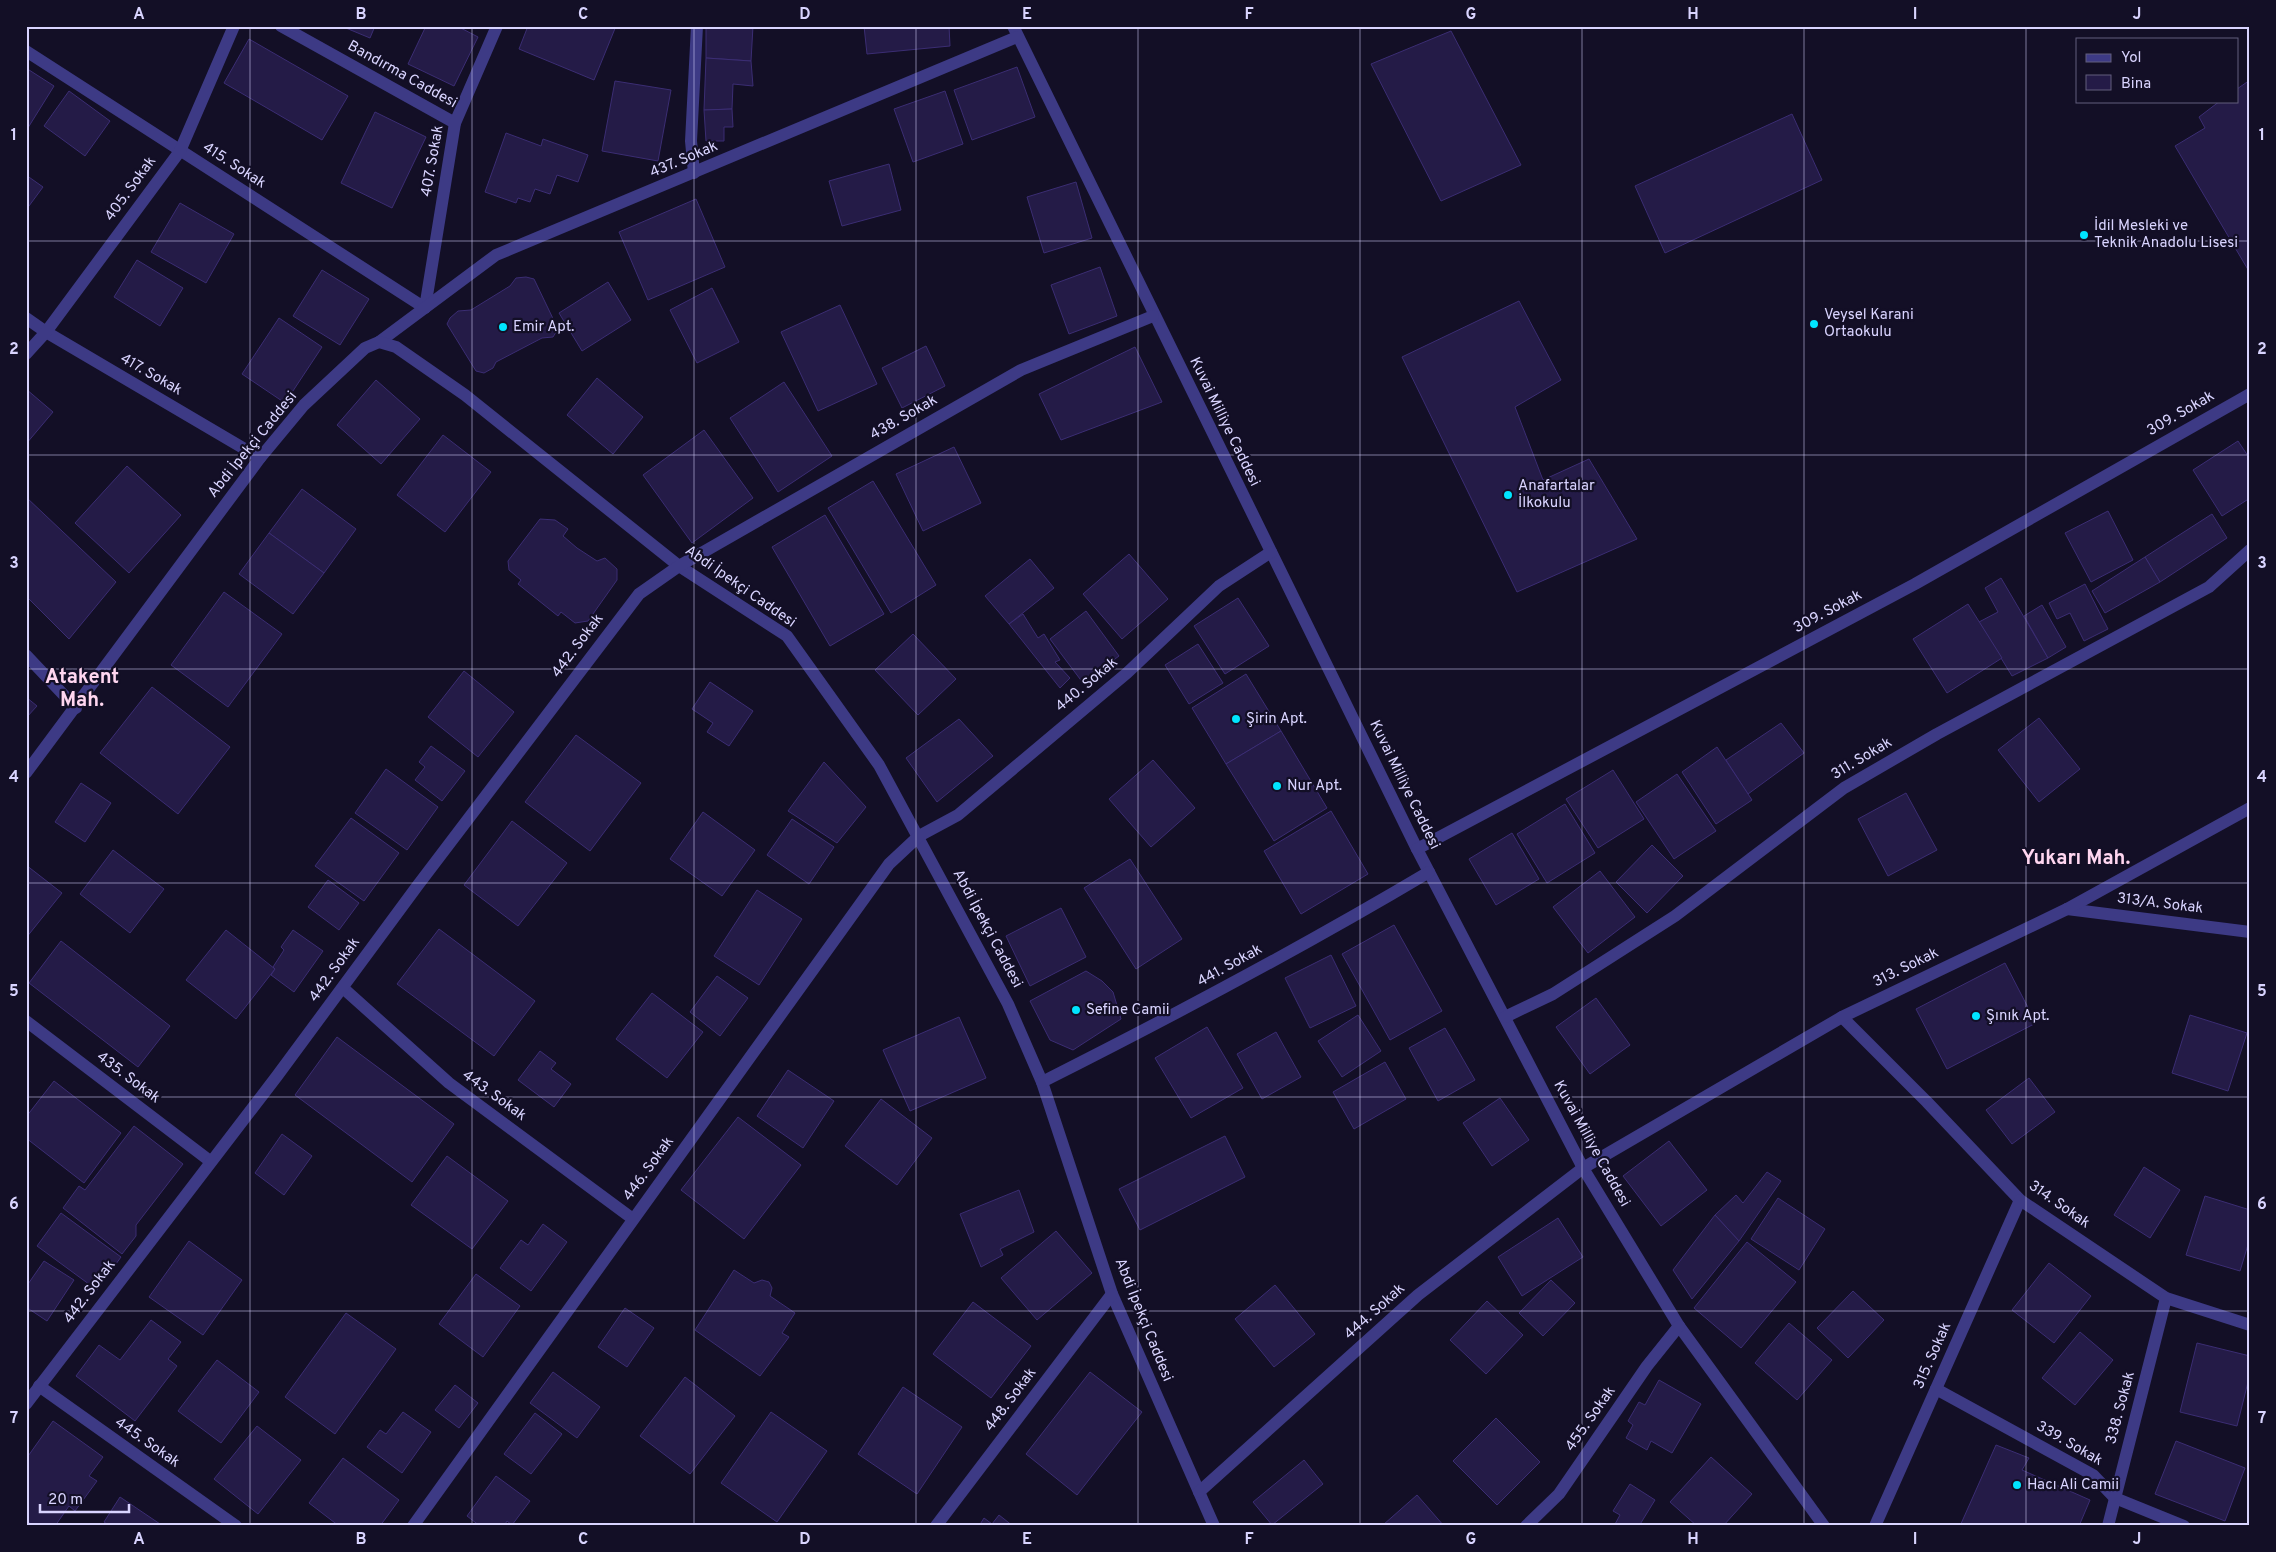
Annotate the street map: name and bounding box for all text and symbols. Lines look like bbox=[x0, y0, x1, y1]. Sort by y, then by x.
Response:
text: A bbox=[133, 5, 145, 25]
text: B bbox=[355, 5, 367, 25]
text: C bbox=[578, 5, 588, 25]
text: D bbox=[799, 5, 811, 25]
text: E bbox=[1022, 5, 1032, 25]
text: F bbox=[1244, 5, 1254, 25]
text: G bbox=[1466, 5, 1476, 25]
text: H bbox=[1687, 5, 1699, 25]
text: I bbox=[1913, 5, 1917, 25]
text: J bbox=[2133, 5, 2141, 25]
street label: Bandırma Caddesi bbox=[344, 37, 460, 113]
legend bbox=[2076, 38, 2238, 102]
text: Yol bbox=[2121, 49, 2142, 68]
text: Bina bbox=[2121, 75, 2151, 94]
street label: 407. Sokak bbox=[417, 124, 449, 198]
text: 1 bbox=[11, 126, 17, 146]
text: 1 bbox=[2259, 126, 2265, 146]
street label: 437. Sokak bbox=[647, 137, 721, 183]
street label: 415. Sokak bbox=[199, 139, 269, 193]
street label: 405. Sokak bbox=[101, 153, 161, 225]
place label: İdil Mesleki ve Teknik Anadolu Lisesi bbox=[2094, 216, 2238, 253]
marker: İdil Mesleki ve Teknik Anadolu Lisesi bbox=[2078, 229, 2090, 241]
place label: Veysel Karani Ortaokulu bbox=[1824, 306, 1914, 342]
place label: Emir Apt. bbox=[513, 318, 574, 337]
marker: Veysel Karani Ortaokulu bbox=[1808, 318, 1820, 330]
marker: Emir Apt. bbox=[497, 321, 509, 333]
text: 2 bbox=[9, 340, 19, 360]
text: 2 bbox=[2257, 340, 2267, 360]
street label: 417. Sokak bbox=[117, 350, 185, 400]
street label: Kuvai Milliye Caddesi bbox=[1184, 354, 1264, 490]
street label: Abdi İpekçi Caddesi bbox=[203, 387, 302, 502]
street label: 309. Sokak bbox=[2144, 387, 2218, 441]
street label: 438. Sokak bbox=[867, 391, 941, 445]
place label: Anafartalar İlkokulu bbox=[1518, 477, 1595, 513]
marker: Anafartalar İlkokulu bbox=[1502, 489, 1514, 501]
street label: Abdi İpekçi Caddesi bbox=[681, 541, 800, 632]
text: 3 bbox=[9, 554, 19, 574]
text: 3 bbox=[2257, 554, 2267, 574]
street label: 309. Sokak bbox=[1790, 586, 1866, 638]
street label: 442. Sokak bbox=[548, 610, 608, 682]
street label: 440. Sokak bbox=[1052, 653, 1122, 717]
district label: Atakent Mah. bbox=[45, 665, 119, 714]
place label: Şirin Apt. bbox=[1246, 710, 1307, 729]
marker: Şirin Apt. bbox=[1230, 713, 1242, 725]
street label: Kuvai Milliye Caddesi bbox=[1364, 717, 1444, 853]
street label: 311. Sokak bbox=[1828, 733, 1896, 785]
text: 4 bbox=[9, 768, 19, 788]
text: 4 bbox=[2257, 768, 2267, 788]
place label: Nur Apt. bbox=[1287, 777, 1342, 796]
marker: Nur Apt. bbox=[1271, 780, 1283, 792]
district label: Yukarı Mah. bbox=[2022, 846, 2131, 872]
street label: Abdi İpekçi Caddesi bbox=[948, 866, 1027, 991]
street label: 313/A. Sokak bbox=[2116, 889, 2204, 919]
street label: 442. Sokak bbox=[305, 934, 365, 1006]
street label: 441. Sokak bbox=[1194, 940, 1266, 992]
street label: 313. Sokak bbox=[1870, 944, 1942, 992]
text: 5 bbox=[9, 982, 19, 1002]
text: 5 bbox=[2257, 982, 2267, 1002]
place label: Sefine Camii bbox=[1086, 1001, 1170, 1020]
marker: Sefine Camii bbox=[1070, 1004, 1082, 1016]
place label: Şınık Apt. bbox=[1986, 1007, 2050, 1026]
marker: Şınık Apt. bbox=[1970, 1010, 1982, 1022]
street label: 435. Sokak bbox=[92, 1048, 164, 1108]
street label: 443. Sokak bbox=[458, 1066, 530, 1126]
street label: Kuvai Milliye Caddesi bbox=[1548, 1078, 1634, 1210]
street label: 446. Sokak bbox=[619, 1133, 679, 1205]
street label: 314. Sokak bbox=[2024, 1177, 2094, 1233]
text: 6 bbox=[9, 1195, 19, 1215]
text: 6 bbox=[2257, 1195, 2267, 1215]
street label: Abdi İpekçi Caddesi bbox=[1110, 1255, 1177, 1384]
street label: 442. Sokak bbox=[60, 1256, 120, 1328]
street label: 444. Sokak bbox=[1341, 1280, 1409, 1344]
street label: 315. Sokak bbox=[1910, 1320, 1956, 1392]
street label: 448. Sokak bbox=[981, 1364, 1041, 1436]
street label: 338. Sokak bbox=[2102, 1369, 2140, 1446]
street label: 455. Sokak bbox=[1562, 1383, 1620, 1455]
text: 7 bbox=[10, 1409, 18, 1429]
text: 7 bbox=[2258, 1409, 2266, 1429]
street label: 445. Sokak bbox=[111, 1414, 183, 1472]
street label: 339. Sokak bbox=[2032, 1417, 2106, 1471]
place label: Hacı Ali Camii bbox=[2027, 1476, 2119, 1495]
marker: Hacı Ali Camii bbox=[2011, 1479, 2023, 1491]
scale bar bbox=[40, 1482, 129, 1514]
text: 20 m bbox=[48, 1491, 83, 1510]
text: A bbox=[133, 1530, 145, 1550]
text: B bbox=[355, 1530, 367, 1550]
text: C bbox=[578, 1530, 588, 1550]
text: D bbox=[799, 1530, 811, 1550]
text: E bbox=[1022, 1530, 1032, 1550]
text: F bbox=[1244, 1530, 1254, 1550]
text: G bbox=[1466, 1530, 1476, 1550]
text: H bbox=[1687, 1530, 1699, 1550]
text: I bbox=[1913, 1530, 1917, 1550]
text: J bbox=[2133, 1530, 2141, 1550]

